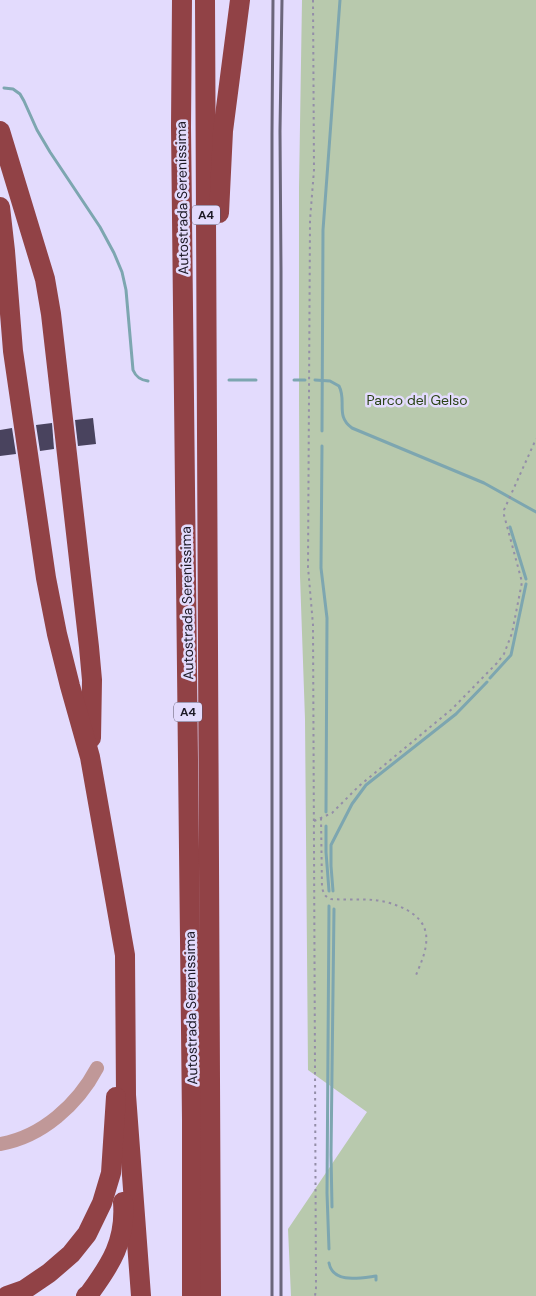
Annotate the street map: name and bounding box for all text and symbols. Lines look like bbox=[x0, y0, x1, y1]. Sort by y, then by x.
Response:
street label: Autostrada Serenissima bbox=[172, 121, 192, 275]
road number: A4 bbox=[192, 206, 220, 224]
park label: Parco del Gelso bbox=[367, 391, 467, 409]
street label: Autostrada Serenissima bbox=[177, 526, 197, 680]
road number: A4 bbox=[174, 702, 202, 722]
street label: Autostrada Serenissima bbox=[181, 931, 201, 1085]

